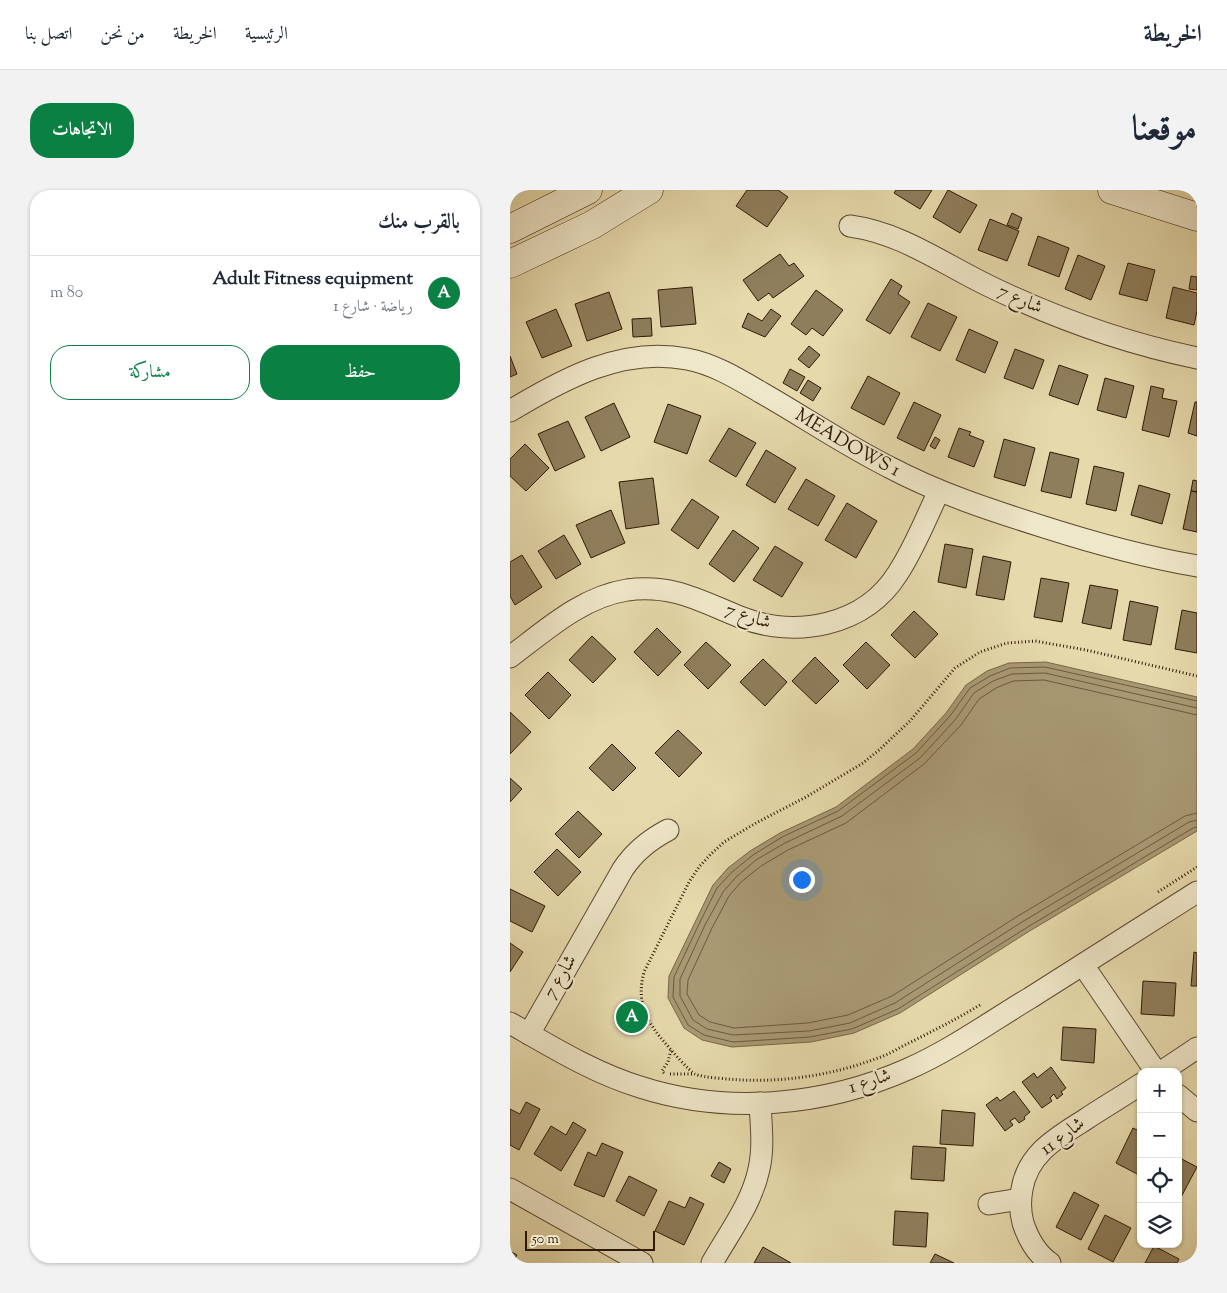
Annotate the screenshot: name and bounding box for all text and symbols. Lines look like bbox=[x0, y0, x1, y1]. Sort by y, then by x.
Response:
text: الخريطة bbox=[1144, 18, 1202, 52]
text: اتصل بنا bbox=[25, 22, 72, 48]
text: من نحن bbox=[100, 22, 145, 48]
text: الخريطة bbox=[173, 22, 217, 48]
text: الرئيسية bbox=[245, 22, 288, 48]
button: الاتجاهات bbox=[30, 103, 134, 158]
text: موقعنا bbox=[1132, 105, 1197, 156]
text: بالقرب منك bbox=[378, 208, 460, 238]
text: Adult Fitness equipment bbox=[212, 266, 413, 293]
street label: شارع 7 bbox=[993, 278, 1047, 322]
text: 80 m bbox=[50, 282, 83, 305]
text: A bbox=[438, 282, 451, 305]
text: رياضة · شارع 1 bbox=[333, 296, 413, 319]
button: مشاركة bbox=[50, 345, 250, 400]
button: حفظ bbox=[260, 345, 460, 400]
street label: MEADOWS 1 bbox=[790, 402, 905, 484]
street label: شارع 7 bbox=[722, 597, 774, 637]
your location bbox=[789, 867, 815, 893]
street label: شارع 7 bbox=[538, 950, 584, 1004]
pin: A bbox=[616, 998, 648, 1036]
street label: شارع 1 bbox=[845, 1062, 895, 1102]
map controls bbox=[1137, 1068, 1182, 1248]
button: + bbox=[1137, 1068, 1182, 1113]
street label: شارع 11 bbox=[1035, 1111, 1091, 1163]
button: − bbox=[1137, 1113, 1182, 1158]
button: locate bbox=[1137, 1158, 1182, 1203]
button: layers bbox=[1137, 1203, 1182, 1248]
scale bar bbox=[525, 1228, 655, 1251]
text: 50 m bbox=[532, 1230, 559, 1250]

